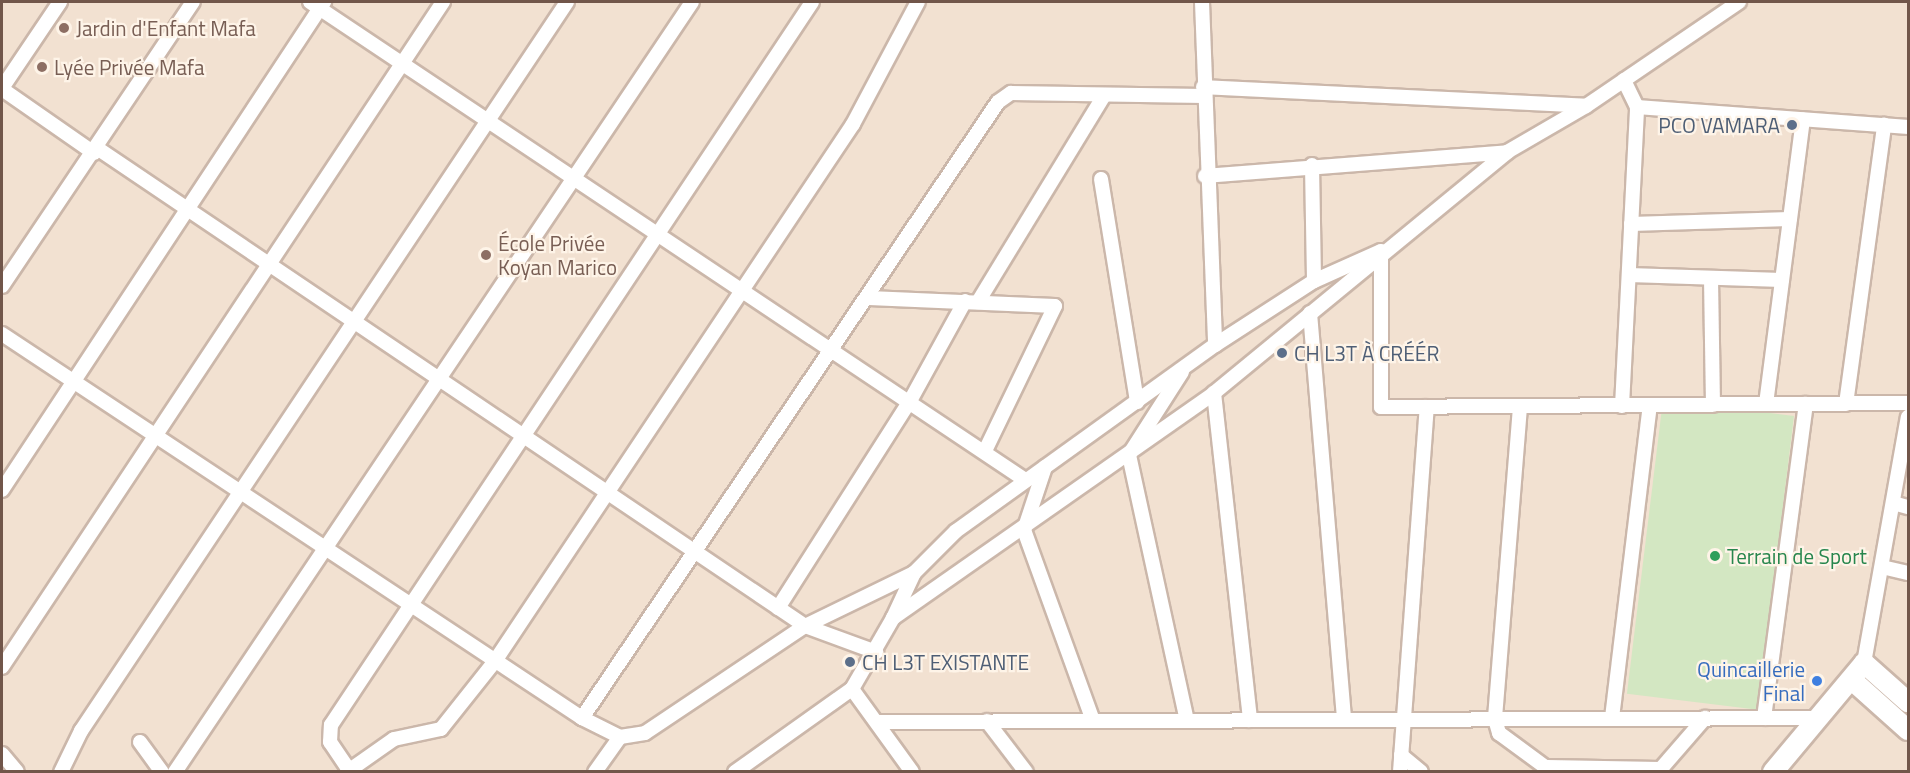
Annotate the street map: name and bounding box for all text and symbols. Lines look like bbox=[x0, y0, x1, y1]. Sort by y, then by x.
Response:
place label: Jardin d'Enfant Mafa bbox=[76, 15, 256, 41]
marker: Jardin d'Enfant Mafa bbox=[57, 21, 71, 35]
place label: Lyée Privée Mafa bbox=[54, 54, 205, 80]
marker: Lyée Privée Mafa bbox=[35, 60, 49, 74]
place label: PCO VAMARA bbox=[1658, 112, 1780, 138]
marker: PCO VAMARA bbox=[1785, 118, 1799, 132]
place label: École Privée Koyan Marico bbox=[498, 230, 617, 280]
marker: École Privée Koyan Marico bbox=[479, 248, 493, 262]
place label: CH L3T À CRÉÉR bbox=[1294, 340, 1439, 366]
marker: CH L3T À CRÉÉR bbox=[1275, 346, 1289, 360]
place label: Terrain de Sport bbox=[1727, 543, 1867, 569]
marker: Terrain de Sport bbox=[1708, 549, 1722, 563]
place label: CH L3T EXISTANTE bbox=[862, 649, 1029, 675]
marker: CH L3T EXISTANTE bbox=[843, 655, 857, 669]
place label: Quincaillerie Final bbox=[1697, 656, 1805, 706]
marker: Quincaillerie Final bbox=[1810, 674, 1824, 688]

